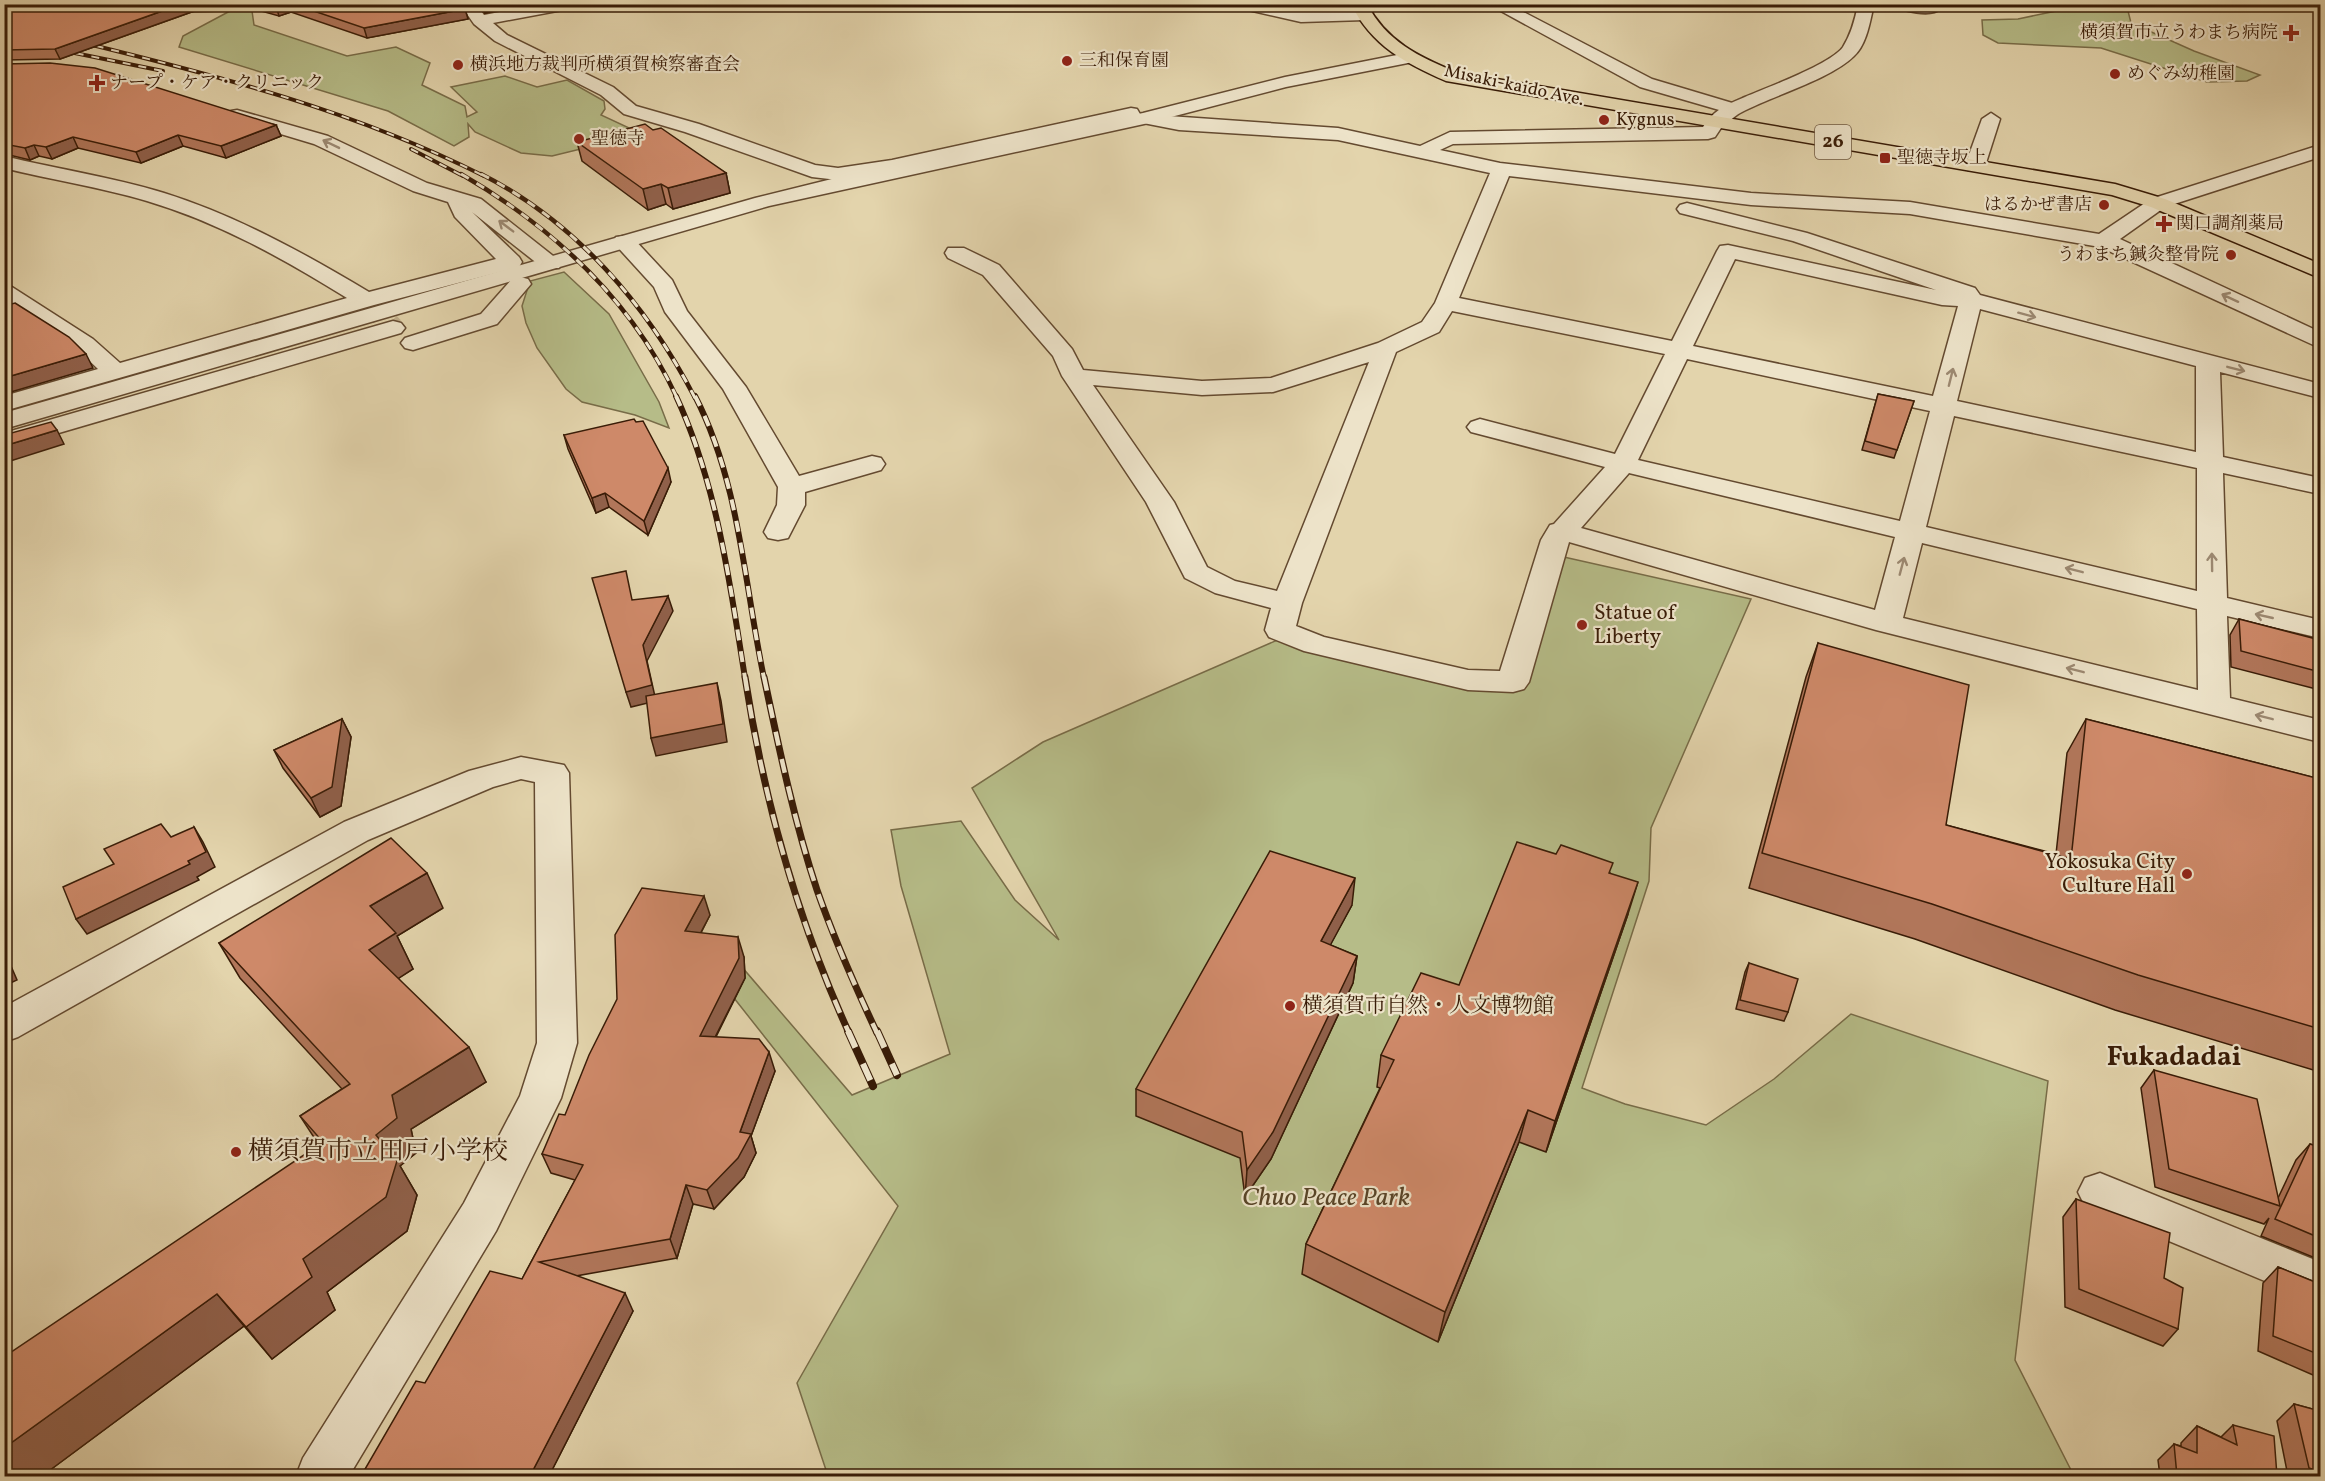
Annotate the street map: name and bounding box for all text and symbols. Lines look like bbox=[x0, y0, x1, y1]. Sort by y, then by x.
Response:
place label: 横須賀市立うわまち病院 bbox=[2080, 21, 2278, 46]
marker: 横須賀市立うわまち病院 bbox=[2282, 24, 2300, 42]
place label: 三和保育園 bbox=[1079, 49, 1169, 74]
place label: 横浜地方裁判所横須賀検察審査会 bbox=[470, 53, 740, 78]
marker: 三和保育園 bbox=[1060, 54, 1074, 68]
marker: 横浜地方裁判所横須賀検察審査会 bbox=[451, 58, 465, 72]
street label: Misaki-kaido Ave. bbox=[1442, 59, 1586, 113]
place label: めぐみ幼稚園 bbox=[2127, 62, 2235, 87]
marker: めぐみ幼稚園 bbox=[2108, 67, 2122, 81]
place label: ナープ・ケア・クリニック bbox=[110, 71, 324, 96]
marker: ナープ・ケア・クリニック bbox=[88, 74, 106, 92]
place label: Kygnus bbox=[1616, 108, 1674, 133]
marker: Kygnus bbox=[1597, 113, 1611, 127]
road number: 26 bbox=[1815, 125, 1851, 159]
place label: 聖徳寺 bbox=[591, 127, 645, 152]
marker: 聖徳寺 bbox=[572, 132, 586, 146]
one-way arrow bbox=[322, 138, 340, 150]
place label: 聖徳寺坂上 bbox=[1897, 146, 1987, 171]
marker: 聖徳寺坂上 bbox=[1878, 151, 1892, 165]
place label: はるかぜ書店 bbox=[1984, 193, 2092, 218]
marker: はるかぜ書店 bbox=[2097, 198, 2111, 212]
place label: 関口調剤薬局 bbox=[2176, 212, 2284, 237]
marker: 関口調剤薬局 bbox=[2157, 217, 2171, 231]
one-way arrow bbox=[498, 220, 514, 233]
place label: うわまち鍼灸整骨院 bbox=[2057, 243, 2219, 268]
marker: うわまち鍼灸整骨院 bbox=[2224, 248, 2238, 262]
one-way arrow bbox=[2221, 292, 2239, 304]
one-way arrow bbox=[2017, 310, 2036, 321]
one-way arrow bbox=[2226, 364, 2245, 376]
one-way arrow bbox=[1945, 368, 1957, 387]
one-way arrow bbox=[2206, 553, 2217, 573]
one-way arrow bbox=[1896, 557, 1908, 576]
one-way arrow bbox=[2065, 564, 2084, 576]
place label: Statue of Liberty bbox=[1594, 599, 1677, 652]
one-way arrow bbox=[2254, 609, 2273, 621]
marker: Statue of Liberty bbox=[1575, 618, 1589, 632]
one-way arrow bbox=[2065, 663, 2084, 675]
one-way arrow bbox=[2255, 711, 2274, 723]
place label: Yokosuka City Culture Hall bbox=[2045, 848, 2176, 901]
marker: Yokosuka City Culture Hall bbox=[2180, 867, 2194, 881]
place label: 横須賀市自然・人文博物館 bbox=[1302, 992, 1554, 1021]
marker: 横須賀市自然・人文博物館 bbox=[1283, 999, 1297, 1013]
district label: Fukadadai bbox=[2107, 1039, 2241, 1077]
place label: 横須賀市立田戸小学校 bbox=[248, 1134, 508, 1170]
marker: 横須賀市立田戸小学校 bbox=[229, 1145, 243, 1159]
park label: Chuo Peace Park bbox=[1242, 1180, 1410, 1216]

